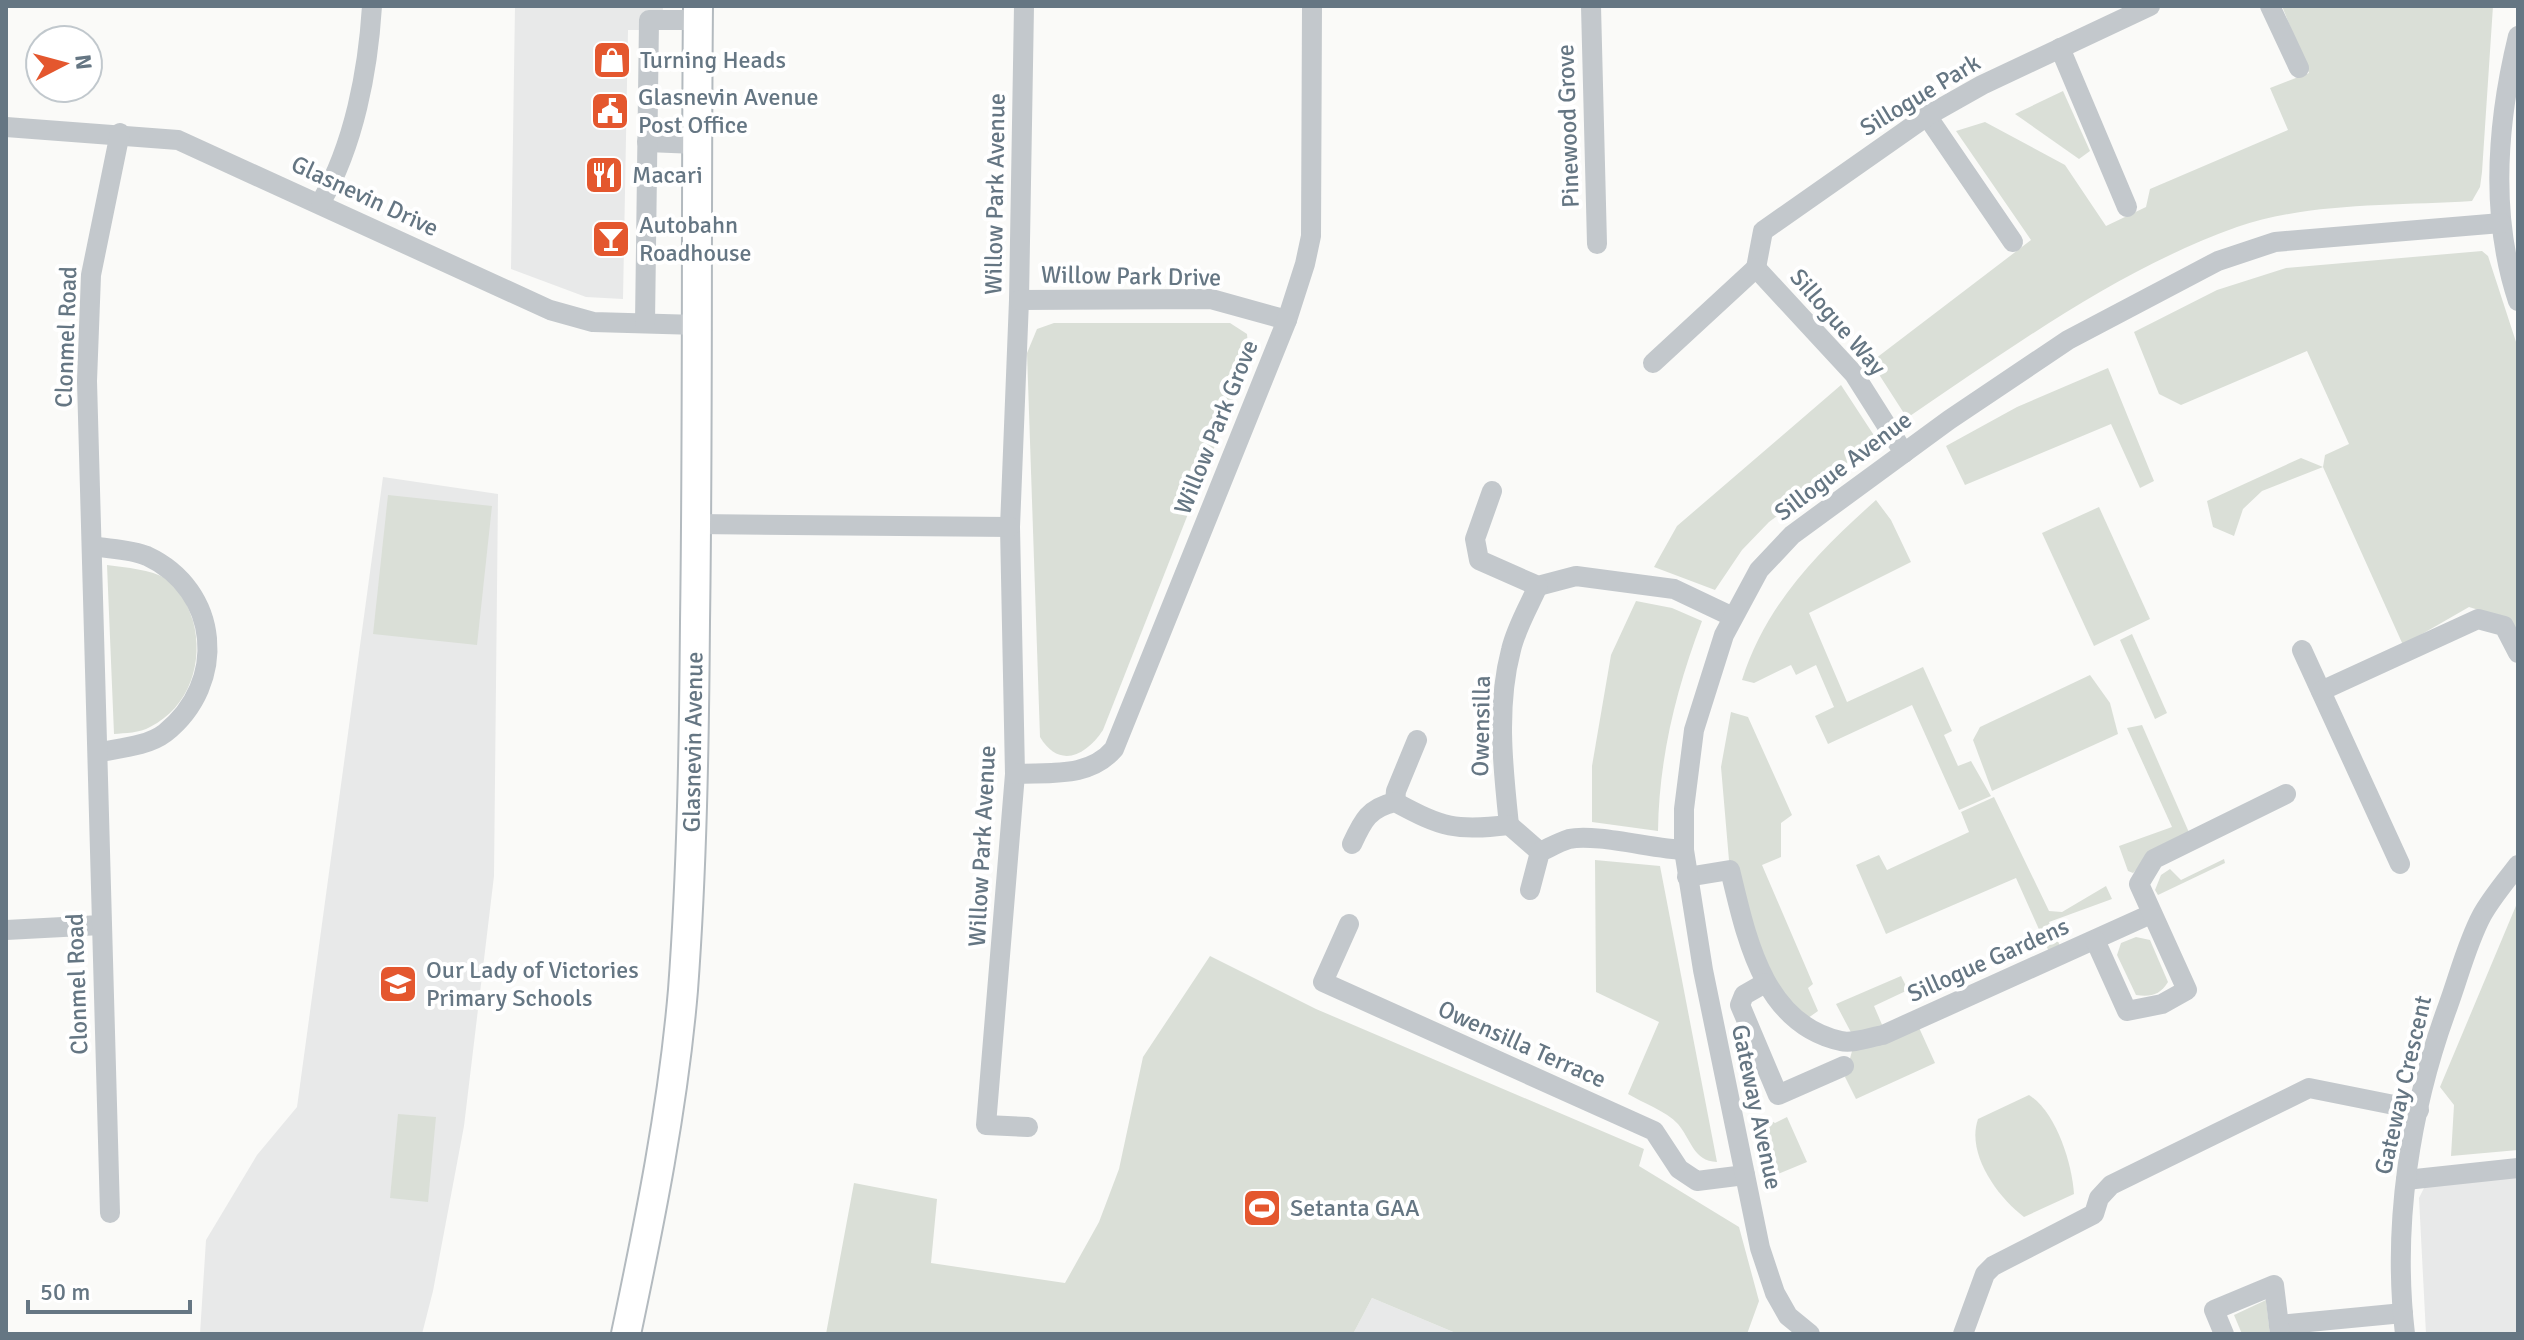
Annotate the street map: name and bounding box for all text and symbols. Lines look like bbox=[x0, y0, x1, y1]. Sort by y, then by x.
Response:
north arrow bbox=[24, 24, 104, 104]
shop icon: Turning Heads bbox=[591, 39, 633, 81]
street label: Pinewood Grove bbox=[1550, 44, 1586, 208]
place label: Turning Heads bbox=[640, 45, 786, 75]
street label: Sillogue Park bbox=[1854, 47, 1986, 143]
text: N bbox=[69, 53, 98, 71]
place label: Glasnevin Avenue Post Office bbox=[638, 82, 819, 140]
public building icon: Glasnevin Avenue Post Office bbox=[589, 90, 631, 132]
street label: Willow Park Avenue bbox=[978, 93, 1012, 295]
street label: Glasnevin Drive bbox=[287, 149, 443, 243]
restaurant icon: Macari bbox=[583, 154, 625, 196]
place label: Macari bbox=[632, 160, 703, 190]
place label: Autobahn Roadhouse bbox=[639, 210, 752, 268]
bar icon: Autobahn Roadhouse bbox=[590, 218, 632, 260]
street label: Willow Park Drive bbox=[1041, 259, 1221, 293]
street label: Sillogue Way bbox=[1784, 263, 1892, 381]
street label: Clonmel Road bbox=[49, 266, 83, 408]
street label: Willow Park Grove bbox=[1167, 335, 1265, 519]
street label: Sillogue Avenue bbox=[1768, 405, 1918, 527]
street label: Glasnevin Avenue bbox=[676, 651, 710, 833]
street label: Owensilla bbox=[1465, 675, 1497, 777]
street label: Willow Park Avenue bbox=[962, 744, 1002, 948]
street label: Sillogue Gardens bbox=[1903, 911, 2073, 1009]
street label: Clonmel Road bbox=[60, 913, 94, 1055]
place label: Our Lady of Victories Primary Schools bbox=[426, 955, 639, 1013]
school or university icon: Our Lady of Victories Primary Schools bbox=[377, 963, 419, 1005]
street label: Gateway Crescent bbox=[2368, 993, 2438, 1177]
street label: Owensilla Terrace bbox=[1433, 994, 1611, 1094]
street label: Gateway Avenue bbox=[1725, 1022, 1789, 1192]
sports icon: Setanta GAA bbox=[1241, 1187, 1283, 1229]
place label: Setanta GAA bbox=[1290, 1193, 1420, 1223]
scale bar bbox=[28, 1264, 190, 1314]
text: 50 m bbox=[40, 1277, 90, 1307]

